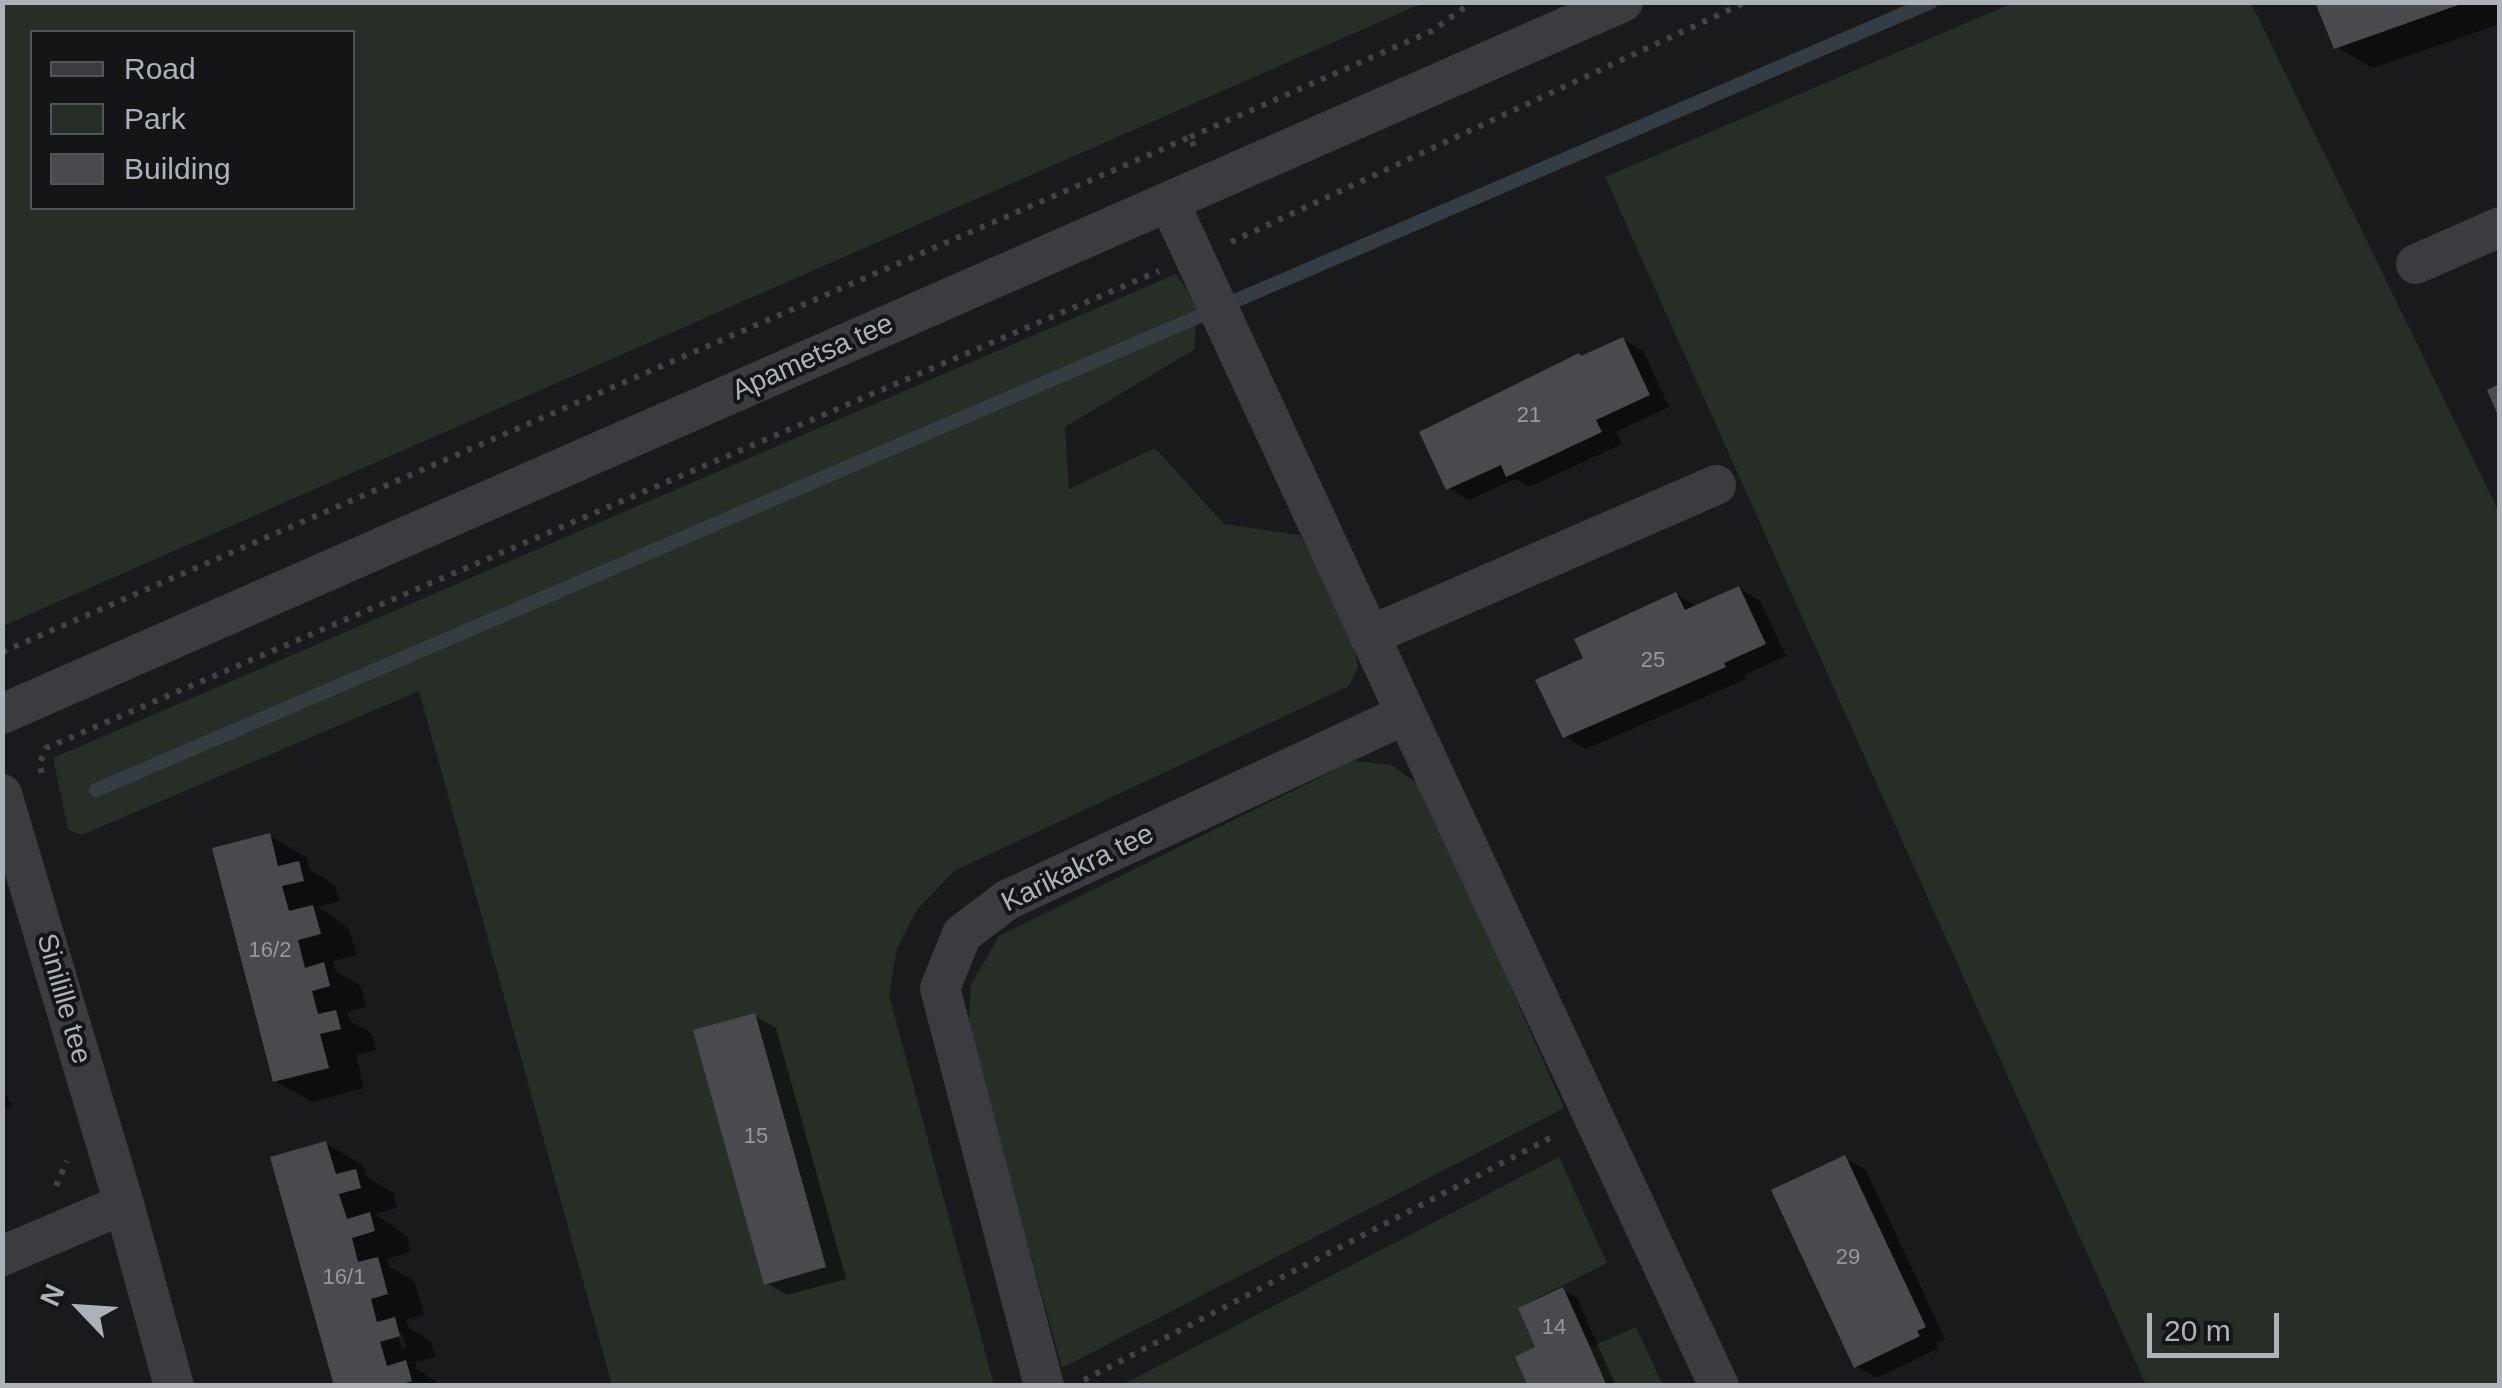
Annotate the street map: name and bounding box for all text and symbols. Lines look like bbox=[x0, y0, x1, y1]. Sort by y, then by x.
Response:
legend bbox=[30, 30, 355, 210]
text: Road bbox=[124, 52, 196, 85]
text: Park bbox=[124, 102, 186, 135]
text: Building bbox=[124, 152, 231, 185]
street label: Apametsa tee bbox=[727, 308, 899, 408]
house number: 21 bbox=[1517, 403, 1541, 429]
house number: 25 bbox=[1641, 648, 1665, 674]
street label: Karikakra tee bbox=[997, 818, 1159, 920]
street label: Sinilille tee bbox=[28, 930, 98, 1068]
house number: 16/2 bbox=[249, 938, 291, 964]
house number: 15 bbox=[744, 1124, 768, 1150]
house number: 29 bbox=[1836, 1245, 1860, 1271]
north arrow bbox=[30, 1258, 130, 1358]
house number: 16/1 bbox=[323, 1265, 365, 1291]
text: N bbox=[34, 1279, 71, 1311]
scale bar bbox=[2152, 1293, 2284, 1355]
text: 20 m bbox=[2164, 1314, 2231, 1347]
house number: 14 bbox=[1542, 1315, 1566, 1341]

